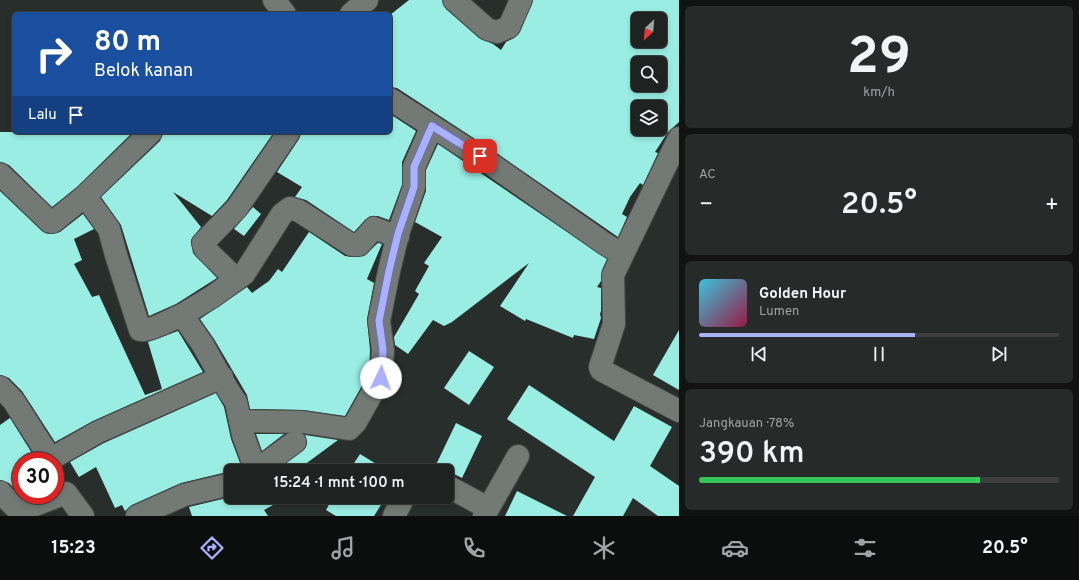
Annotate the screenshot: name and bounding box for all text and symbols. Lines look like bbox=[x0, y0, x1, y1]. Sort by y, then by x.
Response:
north arrow bbox=[631, 12, 667, 48]
map controls bbox=[631, 12, 667, 136]
text: 80 m bbox=[94, 25, 161, 61]
text: 29 bbox=[847, 26, 911, 92]
icon: right bbox=[28, 28, 80, 80]
button: search bbox=[631, 56, 667, 92]
text: Belok kanan bbox=[94, 60, 193, 83]
text: km/h bbox=[863, 85, 895, 101]
button: layers bbox=[631, 100, 667, 136]
icon: arrive bbox=[65, 104, 87, 126]
text: Lalu bbox=[28, 106, 57, 125]
pin bbox=[463, 139, 497, 173]
icon: arrive bbox=[469, 145, 491, 167]
text: AC bbox=[699, 167, 716, 183]
text: 20.5° bbox=[841, 187, 917, 224]
text: − bbox=[699, 192, 713, 219]
text: + bbox=[1045, 192, 1059, 219]
text: Golden Hour bbox=[759, 285, 846, 304]
text: Lumen bbox=[759, 304, 799, 320]
icon: previous bbox=[748, 343, 770, 365]
icon: pause bbox=[868, 343, 890, 365]
icon: next bbox=[988, 343, 1010, 365]
position arrow bbox=[360, 357, 402, 399]
text: Jangkauan · 78% bbox=[699, 416, 794, 432]
text: 390 km bbox=[699, 436, 805, 473]
speed limit sign: 30 bbox=[12, 452, 64, 504]
text: 15:24 · 1 mnt · 100 m bbox=[273, 474, 405, 493]
icon: directions bbox=[198, 534, 226, 562]
icon: music bbox=[329, 534, 357, 562]
icon: phone bbox=[460, 534, 488, 562]
icon: climate bbox=[590, 534, 618, 562]
icon: car bbox=[721, 534, 749, 562]
icon: filters bbox=[851, 534, 879, 562]
text: 15:23 bbox=[51, 537, 96, 560]
text: 20.5° bbox=[982, 537, 1028, 560]

